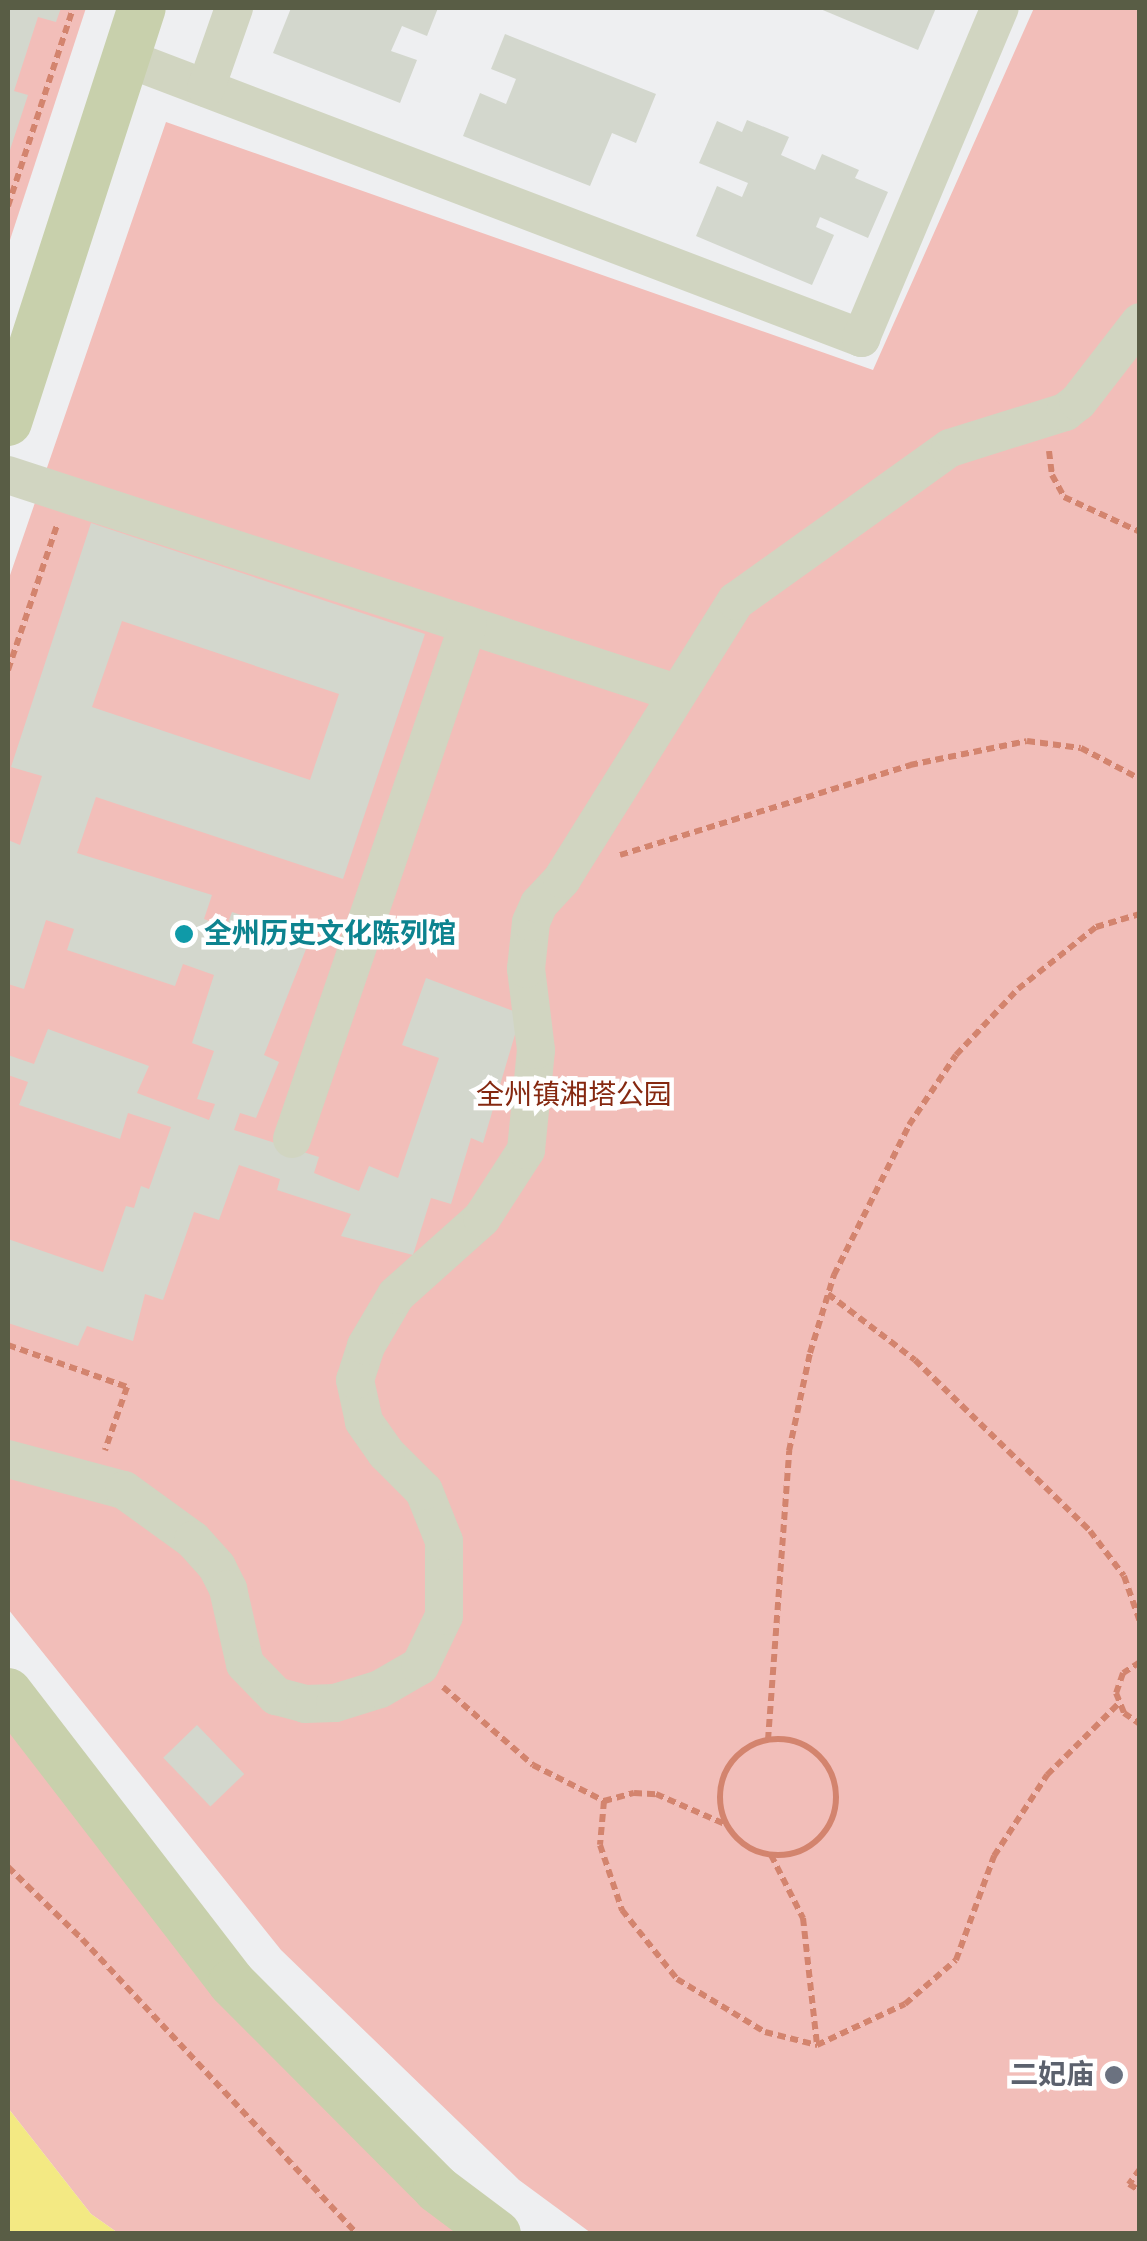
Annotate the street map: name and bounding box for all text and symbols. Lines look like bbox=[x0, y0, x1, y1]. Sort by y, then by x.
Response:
place label: 全州历史文化陈列馆 bbox=[204, 917, 456, 951]
marker: 全州历史文化陈列馆 bbox=[173, 923, 195, 945]
park label: 全州镇湘塔公园 bbox=[476, 1078, 672, 1112]
place label: 二妃庙 bbox=[1010, 2058, 1094, 2092]
marker: 二妃庙 bbox=[1103, 2064, 1125, 2086]

